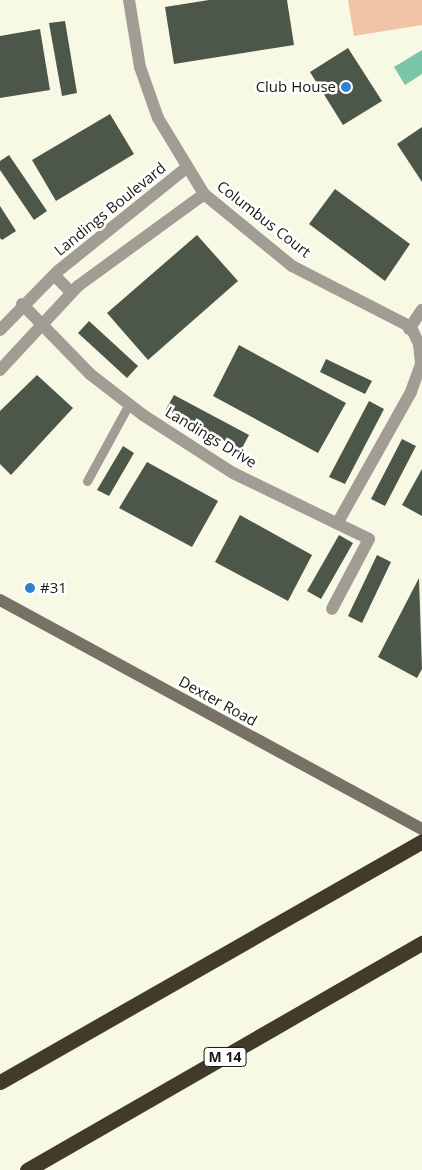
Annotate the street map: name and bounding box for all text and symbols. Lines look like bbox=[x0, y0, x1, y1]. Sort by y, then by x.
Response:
place label: Club House bbox=[256, 78, 336, 96]
marker: Club House bbox=[340, 81, 352, 93]
street label: Landings Boulevard bbox=[51, 159, 169, 259]
street label: Columbus Court bbox=[214, 177, 314, 261]
street label: Landings Drive bbox=[162, 403, 260, 471]
place label: #31 bbox=[40, 579, 67, 597]
marker: #31 bbox=[24, 582, 36, 594]
street label: Dexter Road bbox=[176, 672, 260, 730]
road number: M 14 bbox=[202, 1046, 248, 1068]

